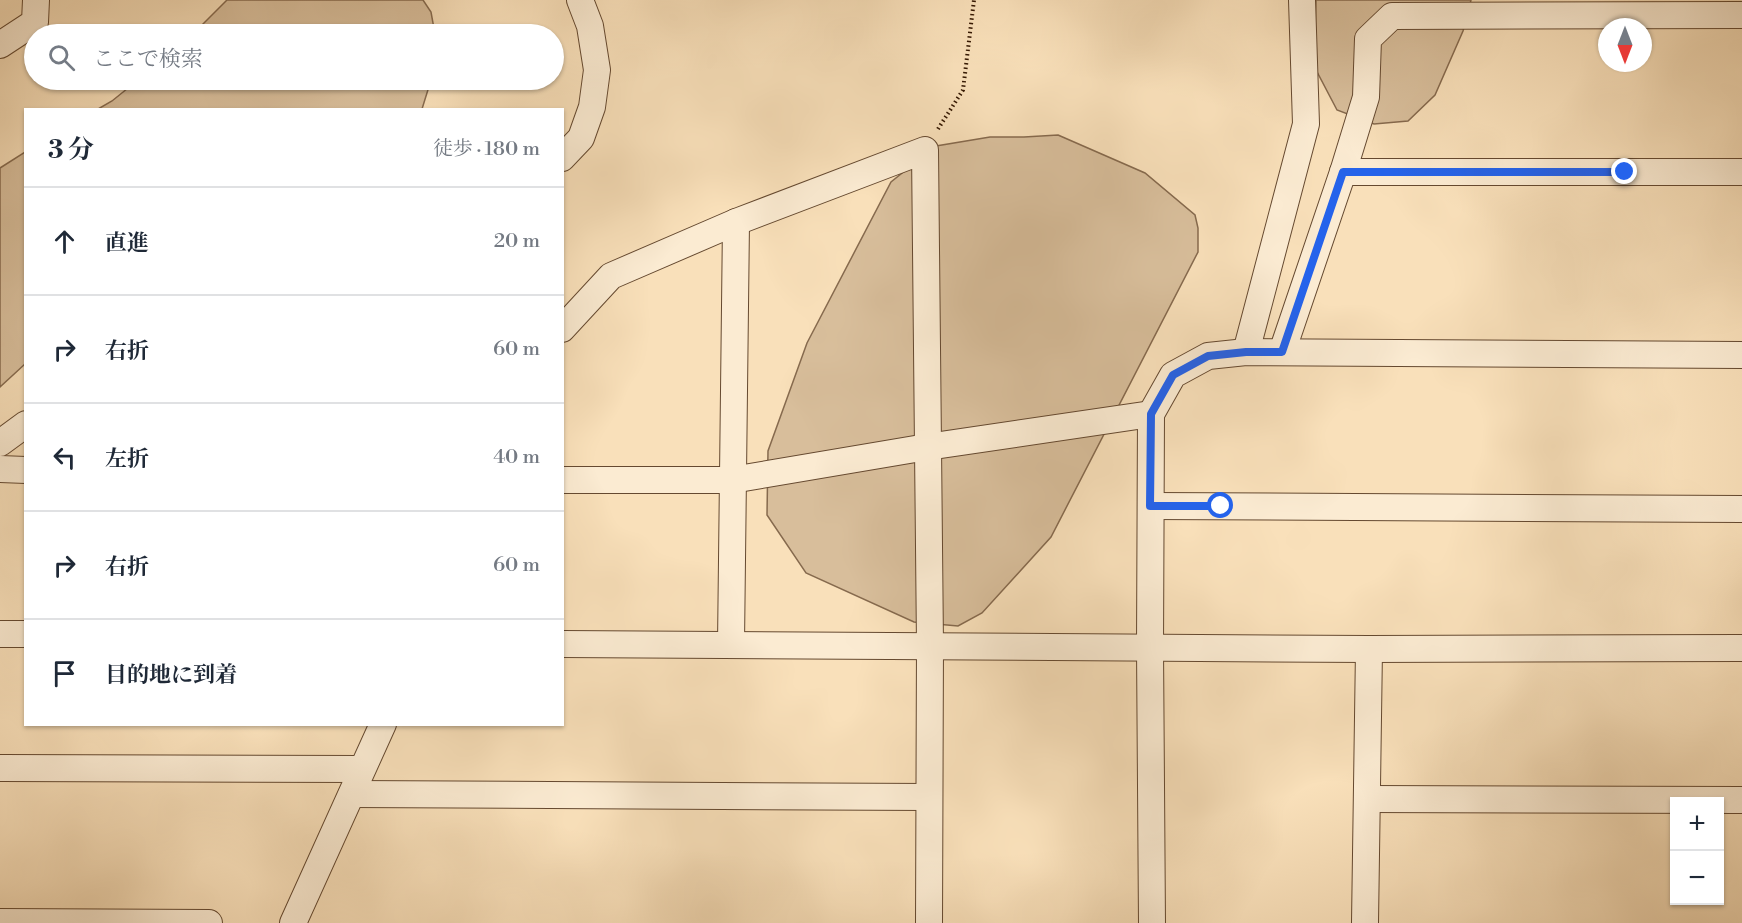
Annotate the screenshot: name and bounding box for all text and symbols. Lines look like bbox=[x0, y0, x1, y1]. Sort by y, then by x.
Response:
north arrow bbox=[1598, 18, 1652, 72]
search box bbox=[24, 24, 564, 90]
icon: search bbox=[45, 41, 78, 74]
text: ここで検索 bbox=[93, 46, 203, 73]
text: 3 分 bbox=[48, 134, 94, 166]
text: 徒歩 · 180 m bbox=[433, 137, 540, 162]
route end bbox=[1611, 158, 1637, 184]
icon: ahead bbox=[48, 225, 81, 258]
text: 20 m bbox=[494, 229, 540, 254]
text: 直進 bbox=[105, 230, 149, 257]
icon: right bbox=[48, 333, 81, 366]
text: 60 m bbox=[493, 337, 540, 362]
text: 右折 bbox=[105, 338, 149, 365]
icon: left bbox=[48, 441, 81, 474]
text: 40 m bbox=[493, 445, 540, 470]
text: 左折 bbox=[105, 446, 149, 473]
route start bbox=[1207, 492, 1233, 518]
icon: right bbox=[48, 549, 81, 582]
text: 60 m bbox=[493, 553, 540, 578]
text: 右折 bbox=[105, 554, 149, 581]
icon: arrive bbox=[48, 657, 81, 690]
text: 目的地に到着 bbox=[105, 662, 237, 689]
map controls bbox=[1670, 797, 1724, 905]
button: + bbox=[1670, 797, 1724, 851]
button: − bbox=[1670, 851, 1724, 905]

